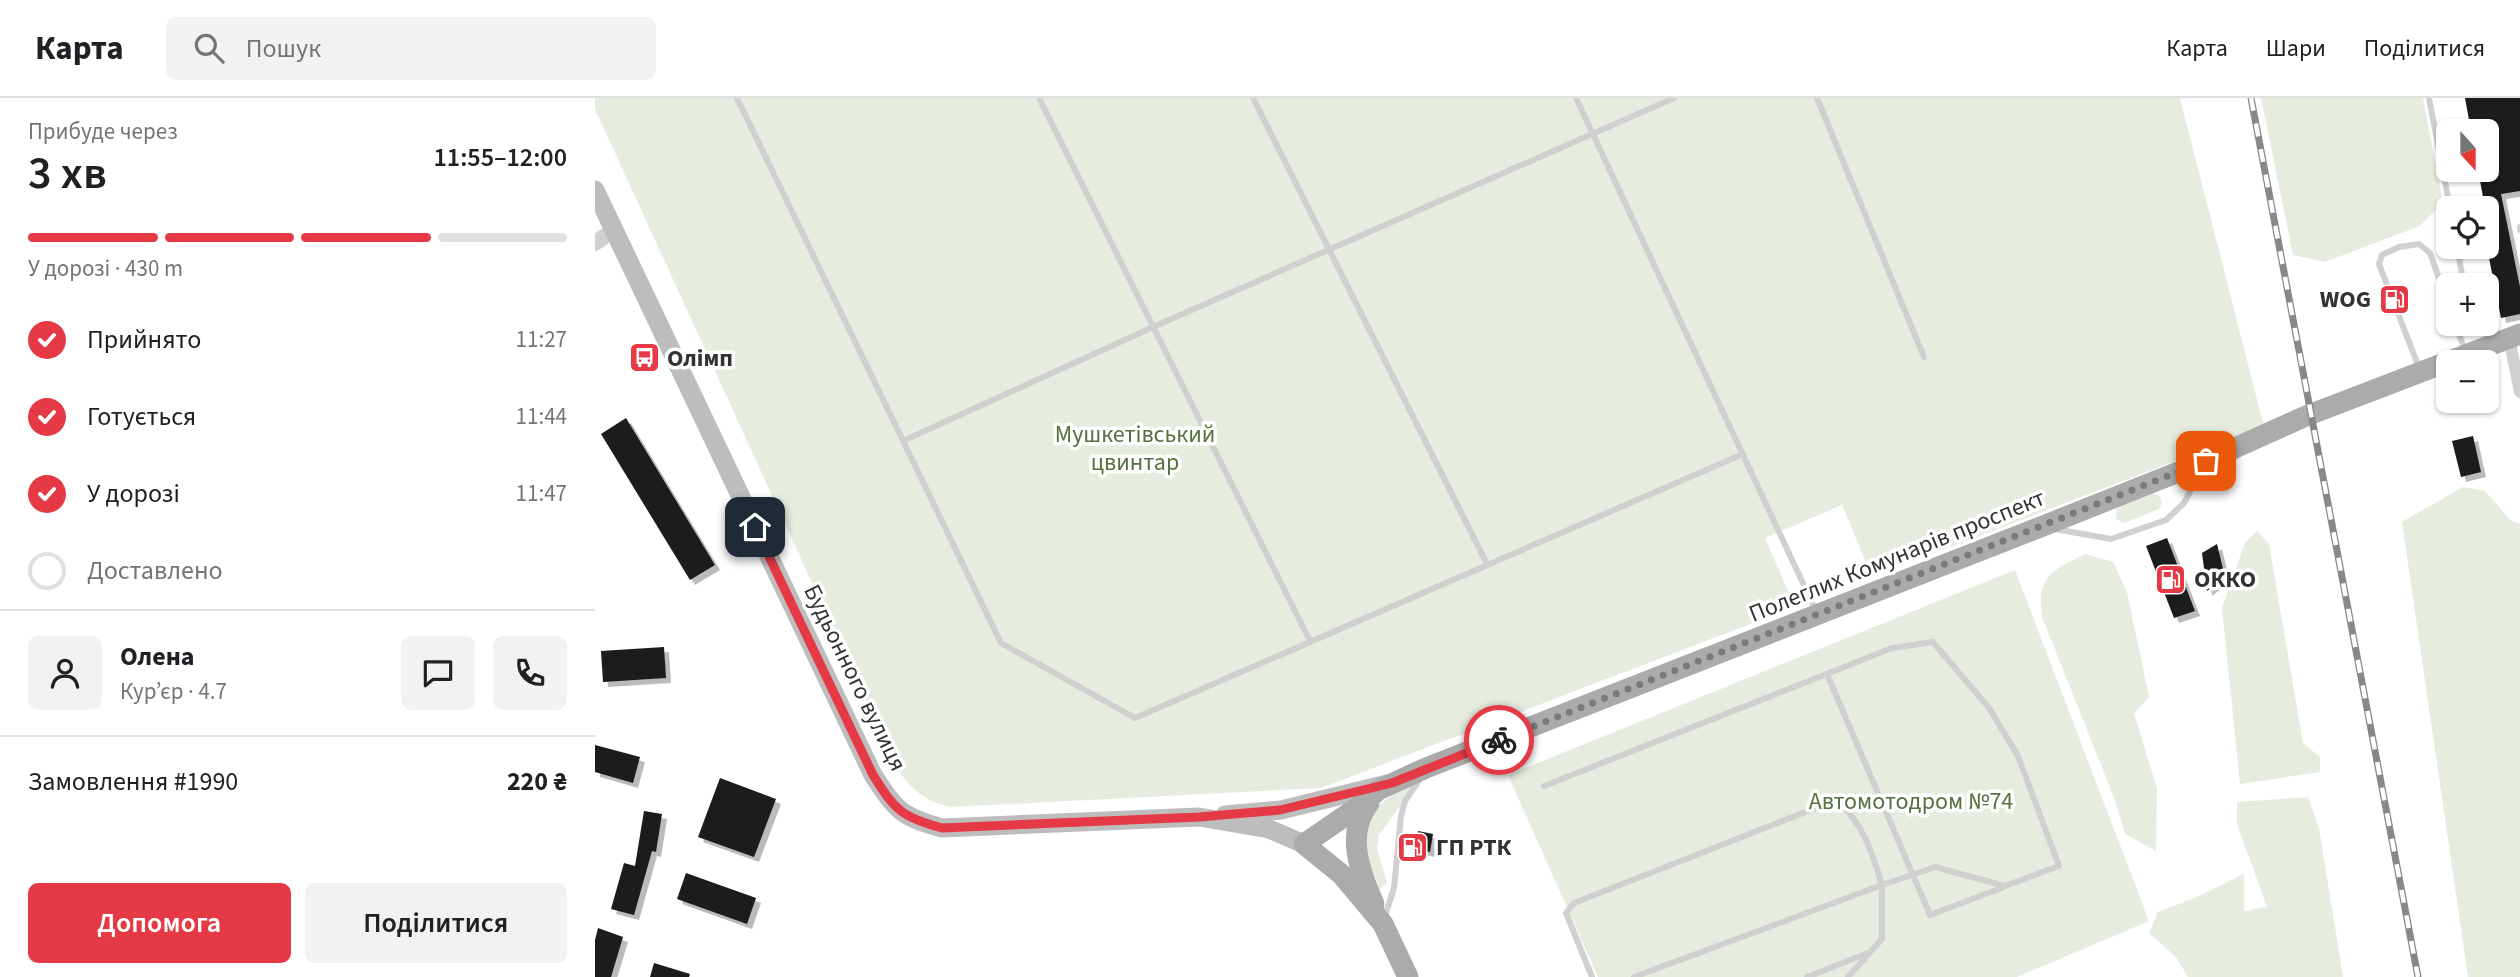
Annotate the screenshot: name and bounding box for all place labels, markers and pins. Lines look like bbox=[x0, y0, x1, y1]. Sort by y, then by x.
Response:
place label: WOG bbox=[2320, 282, 2371, 317]
fuel station icon: WOG bbox=[2377, 282, 2411, 316]
bus stop icon: Олімп bbox=[627, 341, 661, 375]
place label: Олімп bbox=[667, 341, 733, 376]
pin bbox=[2176, 431, 2236, 491]
pin bbox=[725, 497, 785, 557]
fuel station icon: ОККО bbox=[2154, 562, 2188, 596]
place label: ОККО bbox=[2194, 562, 2256, 597]
fuel station icon: ГП РТК bbox=[1396, 830, 1430, 864]
place label: ГП РТК bbox=[1436, 830, 1512, 865]

